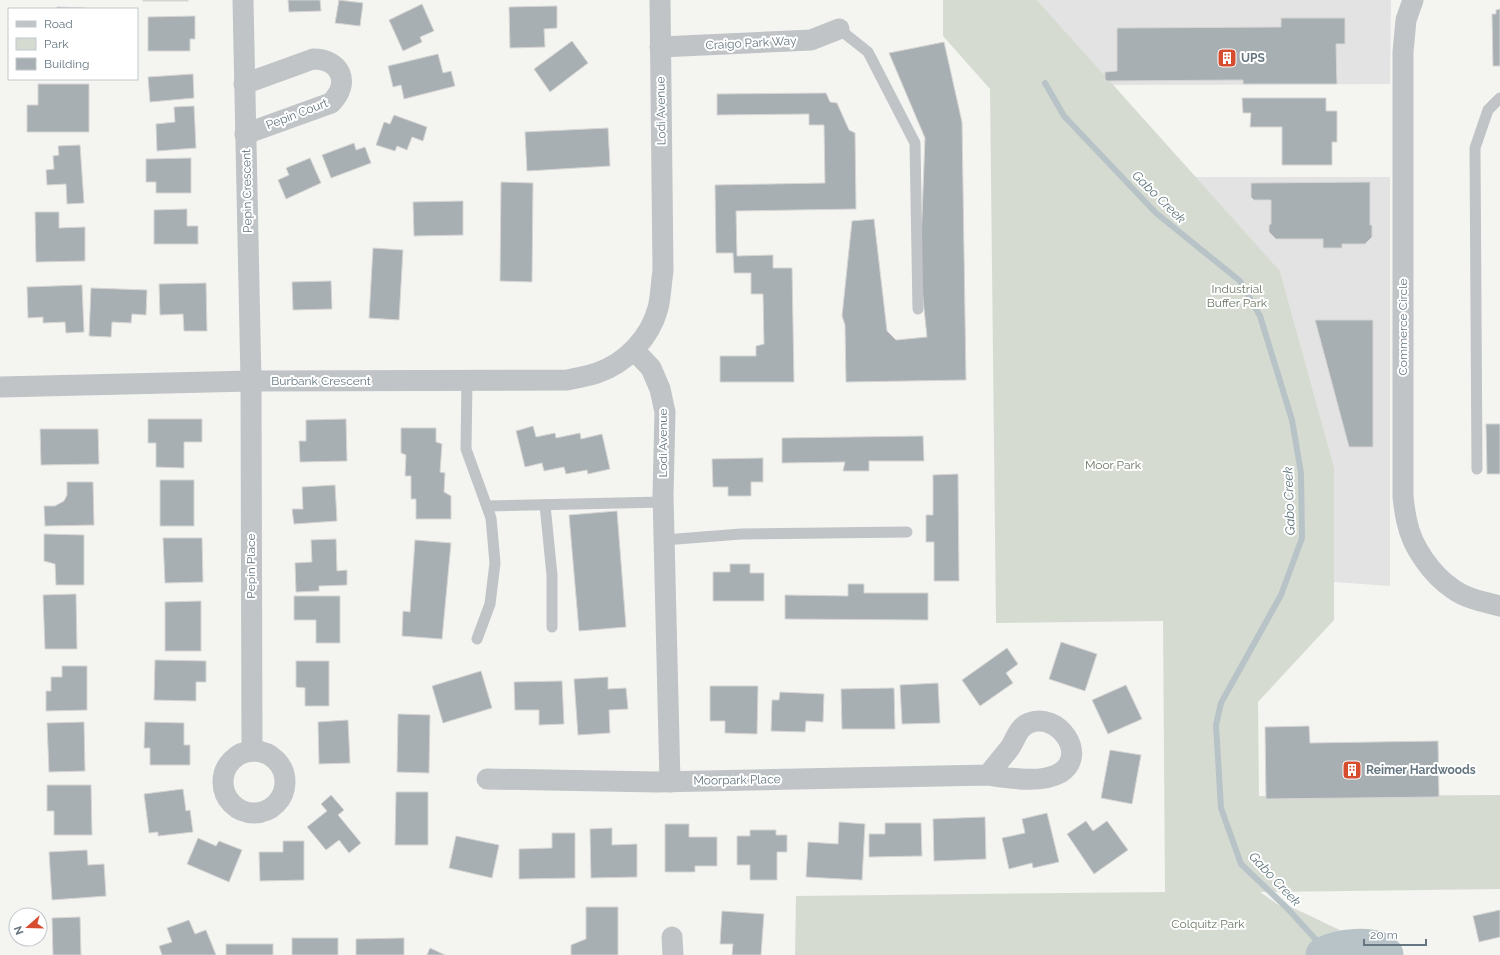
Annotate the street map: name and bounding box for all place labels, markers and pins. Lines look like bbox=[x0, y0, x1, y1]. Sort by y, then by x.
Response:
building icon: UPS bbox=[1216, 47, 1238, 69]
place label: UPS bbox=[1241, 51, 1265, 65]
building icon: Reimer Hardwoods bbox=[1341, 759, 1363, 781]
place label: Reimer Hardwoods bbox=[1366, 763, 1476, 777]

